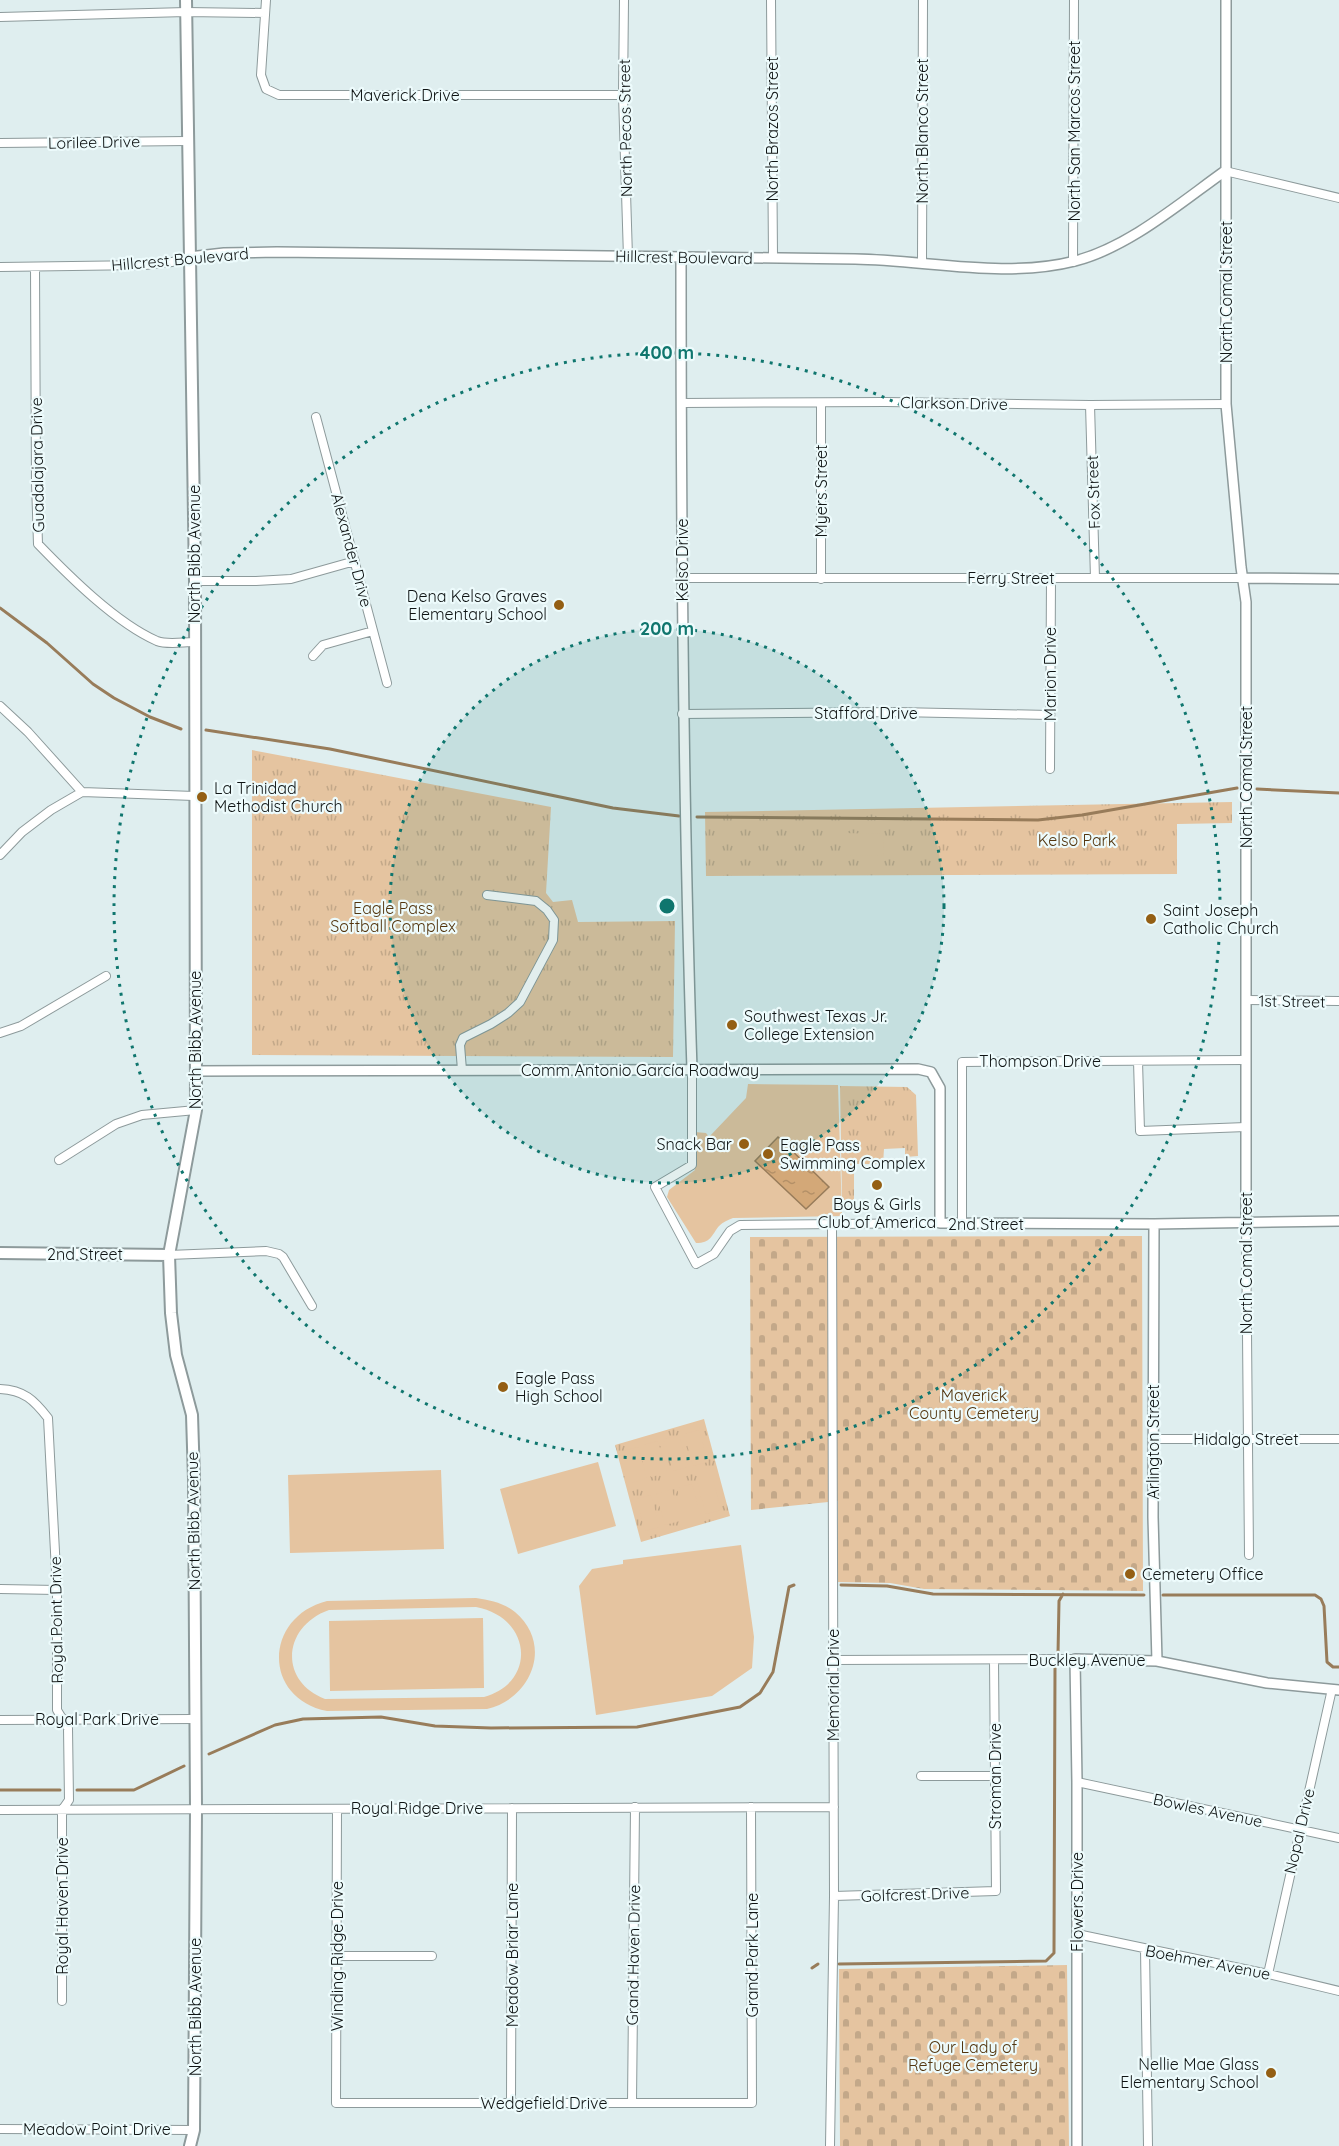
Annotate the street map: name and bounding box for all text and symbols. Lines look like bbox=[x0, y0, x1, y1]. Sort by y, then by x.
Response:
street label: North San Marcos Street bbox=[1064, 41, 1084, 221]
street label: North Brazos Street bbox=[762, 56, 782, 202]
street label: North Blanco Street bbox=[912, 58, 932, 204]
street label: North Pecos Street bbox=[614, 59, 636, 197]
street label: Maverick Drive bbox=[350, 85, 460, 105]
street label: Lorilee Drive bbox=[48, 131, 140, 153]
street label: North Comal Street bbox=[1216, 221, 1236, 363]
street label: Hillcrest Boulevard bbox=[110, 243, 250, 275]
street label: Hillcrest Boulevard bbox=[615, 246, 753, 268]
text: 400 m bbox=[640, 341, 694, 364]
street label: Clarkson Drive bbox=[900, 392, 1008, 414]
street label: Guadalajara Drive bbox=[26, 397, 48, 533]
street label: Myers Street bbox=[811, 444, 831, 538]
street label: Fox Street bbox=[1082, 455, 1104, 529]
street label: North Bibb Avenue bbox=[184, 485, 204, 623]
street label: Alexander Drive bbox=[327, 491, 377, 609]
street label: Kelso Drive bbox=[672, 518, 692, 602]
street label: Ferry Street bbox=[967, 568, 1055, 588]
place label: Dena Kelso Graves Elementary School bbox=[407, 586, 547, 624]
marker: Dena Kelso Graves Elementary School bbox=[552, 598, 566, 612]
text: 200 m bbox=[640, 617, 694, 640]
street label: Marion Drive bbox=[1040, 627, 1060, 721]
street label: Stafford Drive bbox=[814, 703, 918, 723]
street label: North Comal Street bbox=[1236, 706, 1256, 848]
place label: La Trinidad Methodist Church bbox=[214, 778, 343, 816]
marker: La Trinidad Methodist Church bbox=[195, 790, 209, 804]
park label: Kelso Park bbox=[1038, 830, 1116, 850]
centre of rings bbox=[657, 896, 677, 916]
park label: Eagle Pass Softball Complex bbox=[330, 898, 456, 936]
place label: Saint Joseph Catholic Church bbox=[1163, 900, 1279, 938]
marker: Saint Joseph Catholic Church bbox=[1144, 912, 1158, 926]
street label: North Bibb Avenue bbox=[185, 971, 205, 1109]
street label: 1st Street bbox=[1258, 990, 1326, 1012]
place label: Southwest Texas Jr. College Extension bbox=[744, 1006, 887, 1044]
marker: Southwest Texas Jr. College Extension bbox=[725, 1018, 739, 1032]
street label: Thompson Drive bbox=[979, 1051, 1101, 1071]
street label: Comm Antonio García Roadway bbox=[521, 1060, 759, 1080]
place label: Snack Bar bbox=[657, 1134, 732, 1154]
place label: Eagle Pass Swimming Complex bbox=[780, 1135, 925, 1173]
marker: Snack Bar bbox=[737, 1137, 751, 1151]
marker: Eagle Pass Swimming Complex bbox=[761, 1147, 775, 1161]
marker: Boys & Girls Club of America bbox=[870, 1178, 884, 1192]
street label: North Comal Street bbox=[1236, 1192, 1256, 1334]
place label: Boys & Girls Club of America bbox=[818, 1194, 936, 1232]
street label: 2nd Street bbox=[948, 1214, 1024, 1234]
street label: 2nd Street bbox=[47, 1244, 123, 1264]
place label: Eagle Pass High School bbox=[515, 1368, 603, 1406]
marker: Eagle Pass High School bbox=[496, 1380, 510, 1394]
street label: Arlington Street bbox=[1143, 1384, 1163, 1500]
park label: Maverick County Cemetery bbox=[909, 1385, 1039, 1423]
street label: Hidalgo Street bbox=[1193, 1429, 1299, 1449]
street label: North Bibb Avenue bbox=[182, 1451, 204, 1591]
street label: Royal Point Drive bbox=[45, 1556, 67, 1684]
place label: Cemetery Office bbox=[1142, 1564, 1264, 1584]
marker: Cemetery Office bbox=[1123, 1567, 1137, 1581]
street label: Memorial Drive bbox=[823, 1629, 843, 1741]
street label: Buckley Avenue bbox=[1029, 1650, 1145, 1670]
street label: Royal Park Drive bbox=[35, 1709, 159, 1729]
street label: Stroman Drive bbox=[985, 1723, 1005, 1829]
street label: Nopal Drive bbox=[1279, 1786, 1319, 1876]
street label: Bowles Avenue bbox=[1152, 1789, 1264, 1831]
street label: Royal Ridge Drive bbox=[351, 1798, 483, 1818]
street label: Royal Haven Drive bbox=[52, 1837, 72, 1975]
street label: Flowers Drive bbox=[1067, 1852, 1087, 1952]
street label: Winding Ridge Drive bbox=[327, 1881, 347, 2031]
street label: Golfcrest Drive bbox=[860, 1882, 970, 1906]
street label: Meadow Briar Lane bbox=[502, 1883, 522, 2027]
street label: Grand Haven Drive bbox=[622, 1884, 644, 2026]
street label: Grand Park Lane bbox=[742, 1893, 762, 2017]
street label: North Bibb Avenue bbox=[185, 1938, 205, 2076]
street label: Boehmer Avenue bbox=[1144, 1940, 1272, 1984]
park label: Our Lady of Refuge Cemetery bbox=[908, 2037, 1038, 2075]
place label: Nellie Mae Glass Elementary School bbox=[1120, 2054, 1259, 2092]
marker: Nellie Mae Glass Elementary School bbox=[1264, 2066, 1278, 2080]
street label: Wedgefield Drive bbox=[481, 2093, 607, 2113]
street label: Meadow Point Drive bbox=[23, 2119, 171, 2139]

